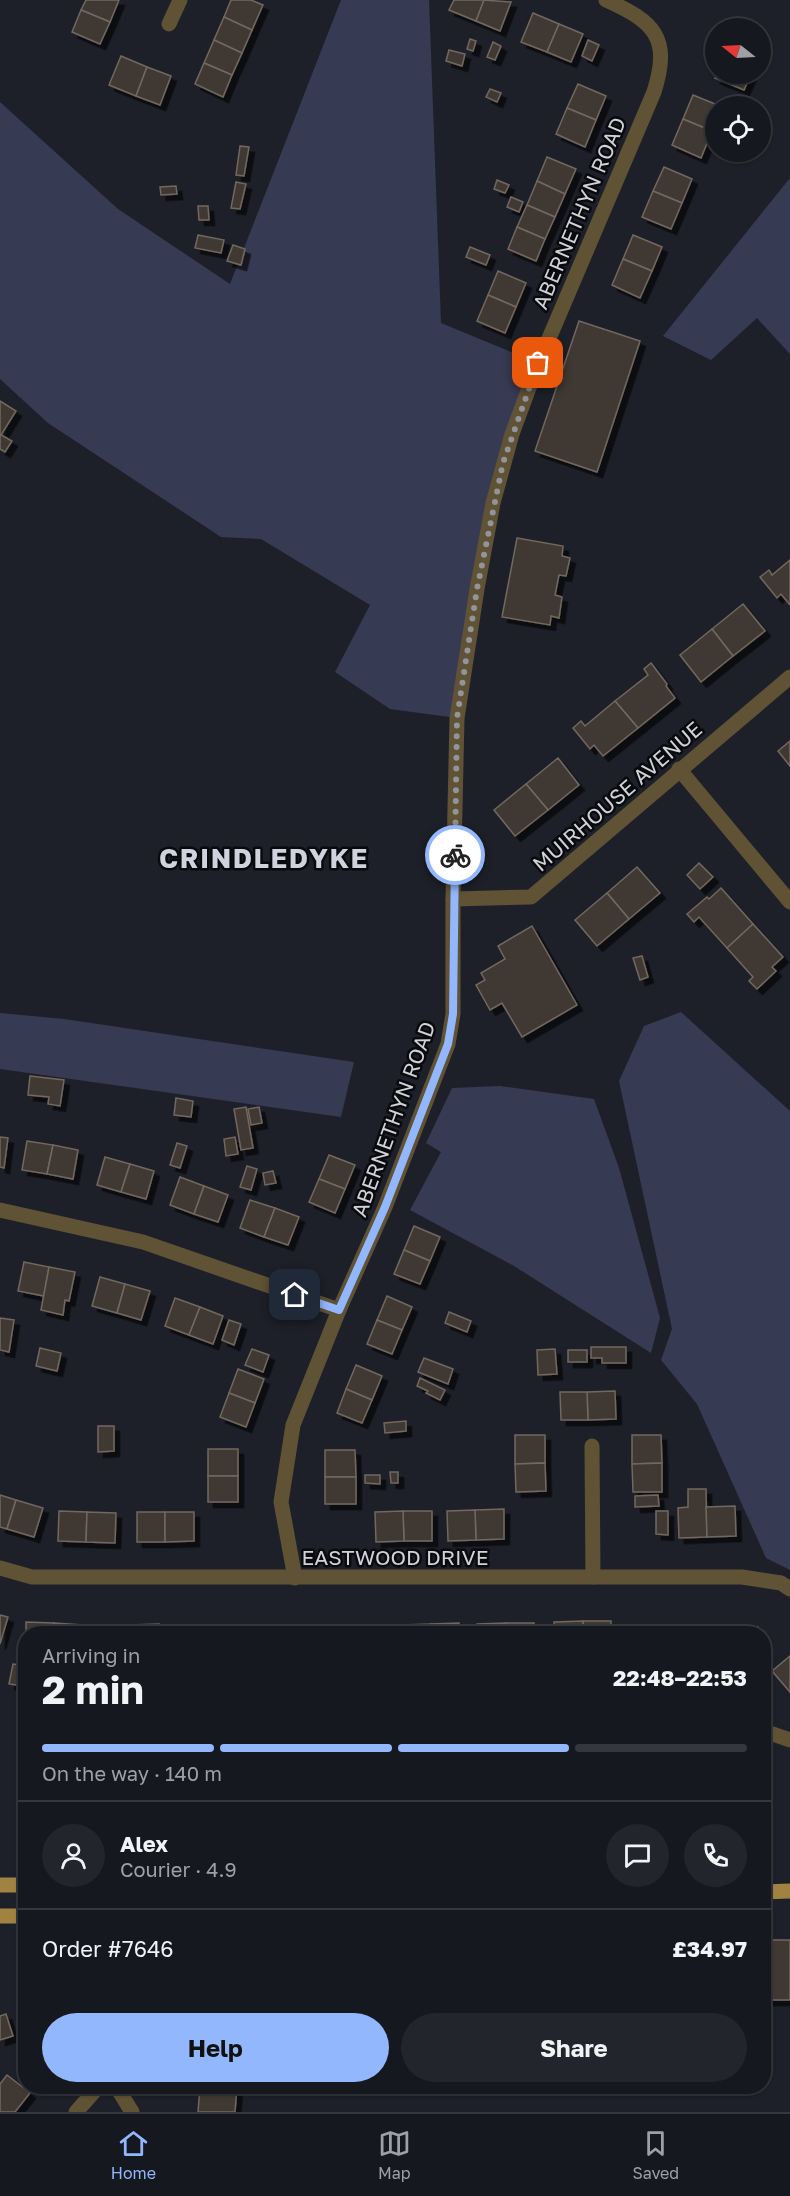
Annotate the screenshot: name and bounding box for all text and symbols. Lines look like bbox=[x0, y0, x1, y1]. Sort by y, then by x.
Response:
north arrow bbox=[705, 18, 771, 84]
map controls bbox=[705, 18, 771, 162]
button: locate bbox=[705, 96, 771, 162]
street label: ABERNETHYN ROAD bbox=[527, 113, 631, 313]
pin bbox=[512, 337, 563, 388]
icon: bag bbox=[521, 346, 554, 379]
street label: MUIRHOUSE AVENUE bbox=[527, 715, 707, 877]
courier bbox=[425, 825, 485, 885]
icon: bike bbox=[439, 839, 472, 872]
district label: CRINDLEDYKE bbox=[159, 842, 369, 874]
street label: ABERNETHYN ROAD bbox=[346, 1018, 440, 1220]
pin bbox=[269, 1269, 320, 1320]
icon: home bbox=[278, 1278, 311, 1311]
street label: EASTWOOD DRIVE bbox=[302, 1544, 488, 1570]
text: Arriving in bbox=[42, 1643, 140, 1667]
text: 22:48–22:53 bbox=[613, 1664, 747, 1691]
text: 2 min bbox=[42, 1666, 144, 1713]
text: On the way · 140 m bbox=[42, 1761, 222, 1785]
button: person bbox=[42, 1824, 105, 1887]
button: chat bbox=[606, 1824, 669, 1887]
button: phone bbox=[684, 1824, 747, 1887]
text: Alex bbox=[120, 1830, 168, 1857]
text: Courier · 4.9 bbox=[120, 1857, 237, 1881]
text: Order #7646 bbox=[42, 1935, 174, 1962]
text: £34.97 bbox=[672, 1935, 747, 1962]
button: Help bbox=[42, 2013, 389, 2082]
button: Share bbox=[401, 2013, 747, 2082]
tab: Home bbox=[111, 2127, 156, 2183]
tab: Map bbox=[378, 2127, 411, 2183]
tab: Saved bbox=[632, 2127, 679, 2183]

